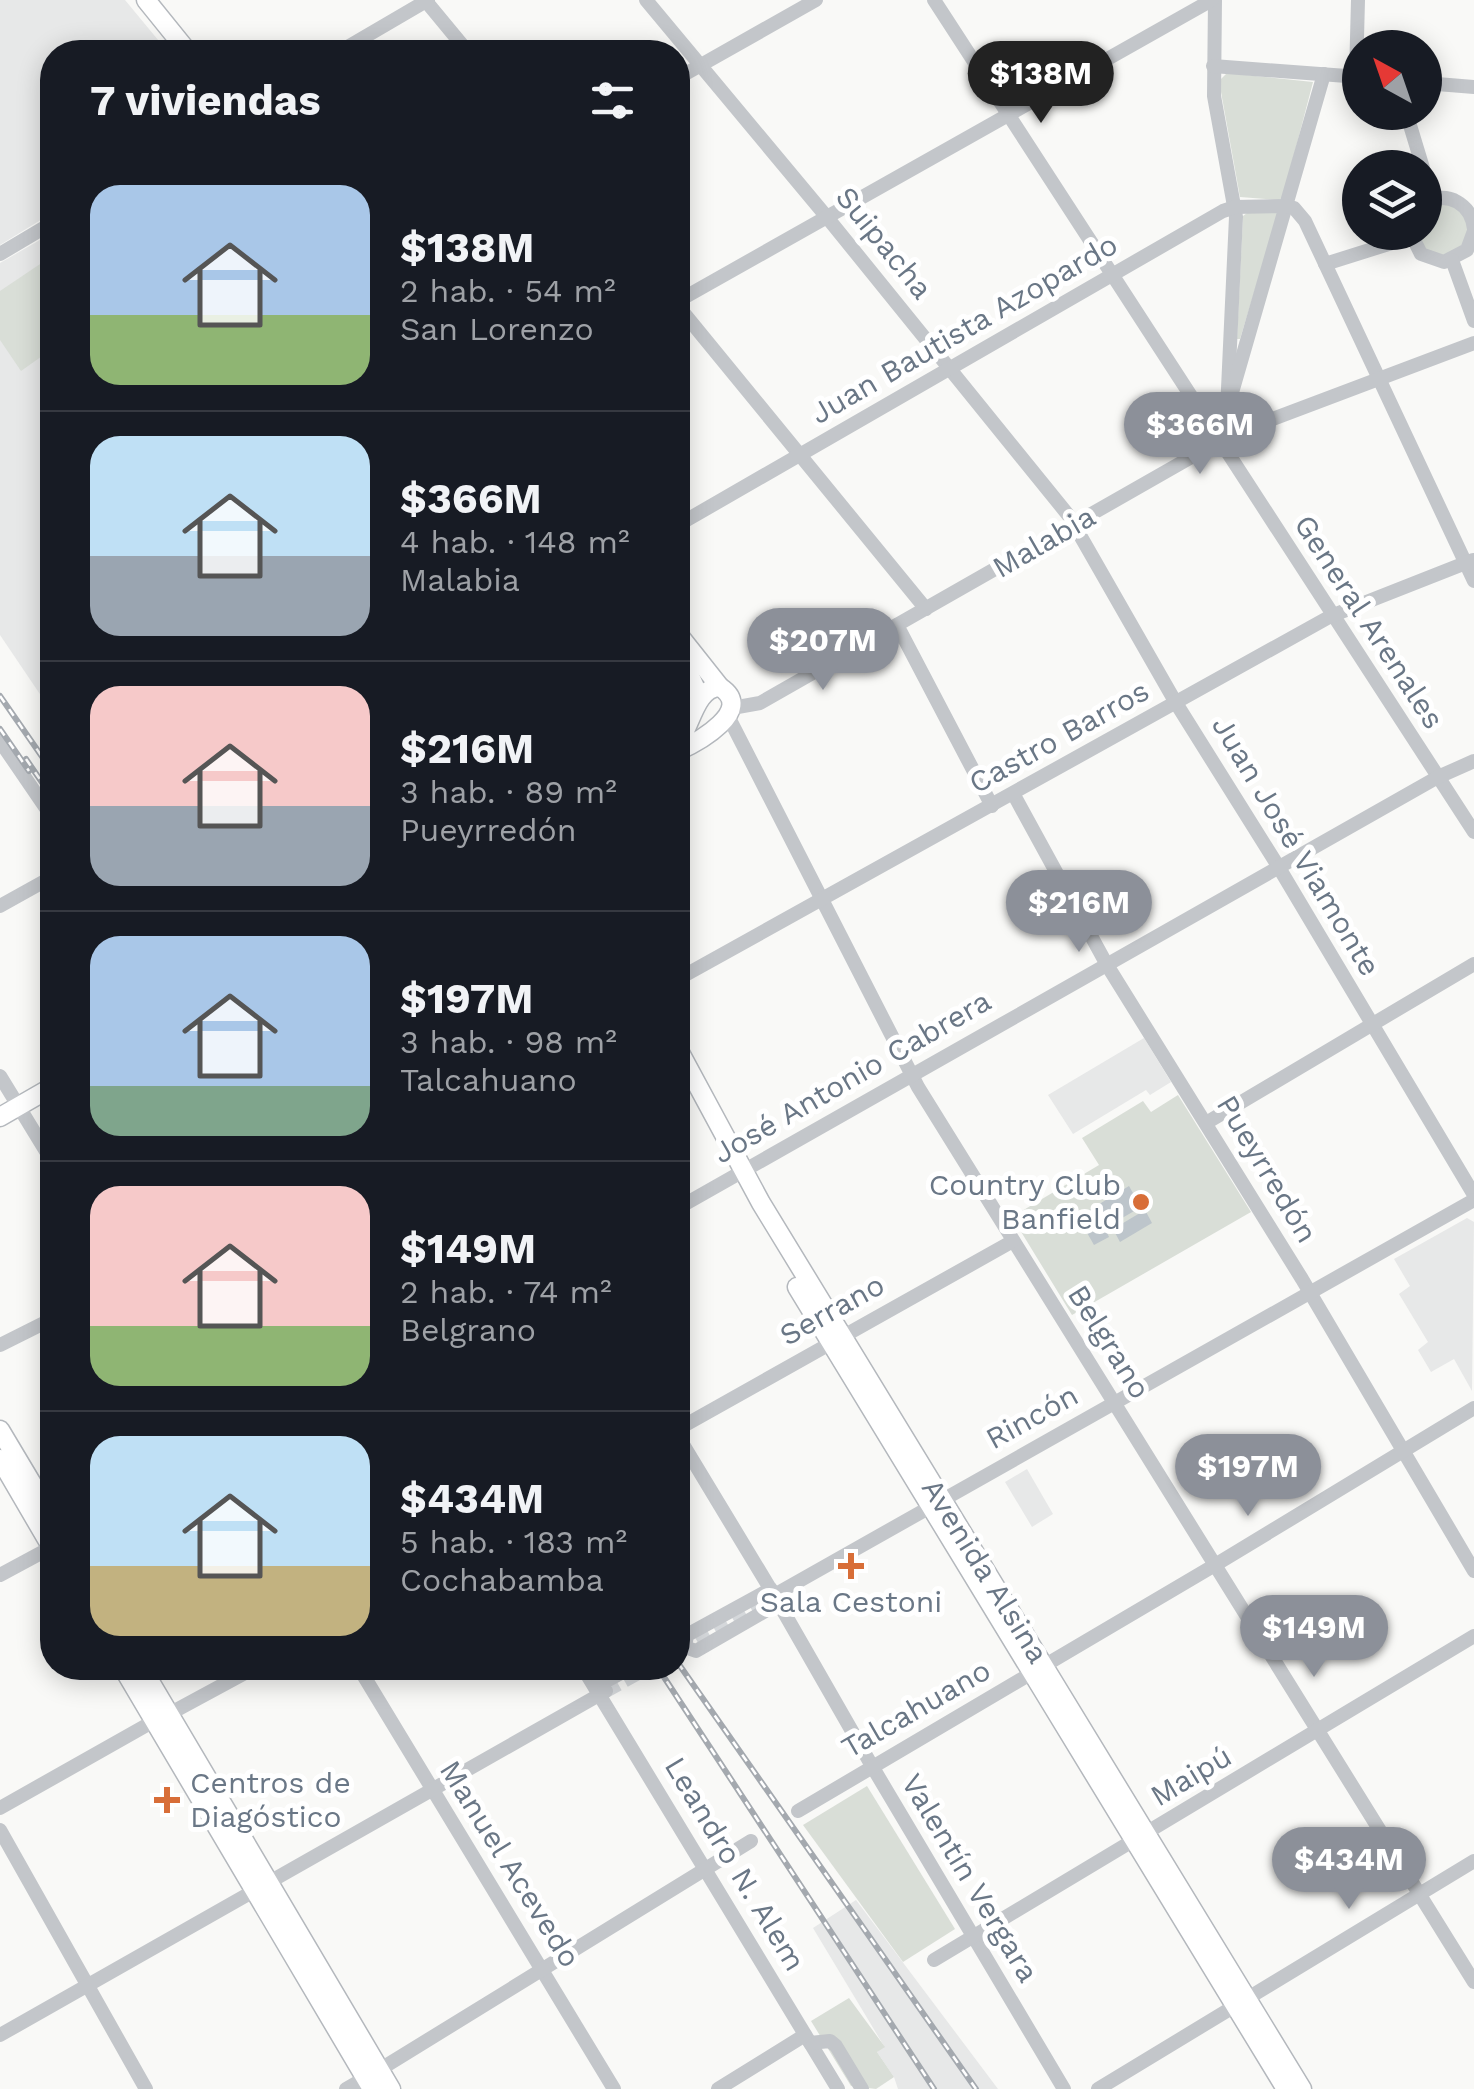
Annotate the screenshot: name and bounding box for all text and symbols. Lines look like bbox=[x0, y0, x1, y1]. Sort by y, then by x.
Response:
north arrow bbox=[1342, 30, 1442, 130]
map controls bbox=[1342, 30, 1442, 250]
pin: $138M bbox=[971, 41, 1111, 126]
text: $138M bbox=[990, 54, 1092, 92]
icon: filters bbox=[585, 73, 640, 128]
text: 7 viviendas bbox=[90, 76, 321, 125]
button: layers bbox=[1342, 150, 1442, 250]
street label: Suipacha bbox=[829, 180, 940, 306]
text: $138M bbox=[400, 223, 534, 272]
icon: home bbox=[170, 225, 290, 345]
street label: Juan Bautista Azopardo bbox=[804, 226, 1123, 431]
text: 2 hab. · 54 m² bbox=[400, 272, 616, 310]
text: San Lorenzo bbox=[400, 310, 594, 348]
pin: $366M bbox=[1130, 392, 1270, 477]
text: $366M bbox=[1146, 405, 1254, 443]
text: $366M bbox=[400, 474, 542, 523]
icon: home bbox=[170, 476, 290, 596]
street label: Malabia bbox=[986, 498, 1101, 585]
street label: General Arenales bbox=[1287, 508, 1452, 735]
text: 4 hab. · 148 m² bbox=[400, 523, 630, 561]
text: Malabia bbox=[400, 561, 520, 599]
pin: $207M bbox=[753, 608, 893, 693]
text: $207M bbox=[769, 621, 877, 659]
street label: Castro Barros bbox=[963, 673, 1155, 800]
street label: Juan José Viamonte bbox=[1205, 710, 1388, 982]
text: $216M bbox=[400, 724, 534, 773]
icon: home bbox=[170, 726, 290, 846]
text: 3 hab. · 89 m² bbox=[400, 773, 617, 811]
text: Pueyrredón bbox=[400, 811, 577, 849]
pin: $216M bbox=[1009, 870, 1149, 955]
text: $216M bbox=[1028, 883, 1130, 921]
text: $197M bbox=[400, 974, 534, 1023]
icon: home bbox=[170, 976, 290, 1096]
street label: José Antonio Cabrera bbox=[707, 983, 997, 1170]
text: 3 hab. · 98 m² bbox=[400, 1023, 617, 1061]
text: Talcahuano bbox=[400, 1061, 577, 1099]
street label: Pueyrredón bbox=[1210, 1089, 1325, 1249]
place label: Country Club Banfield bbox=[929, 1167, 1121, 1236]
marker: Country Club Banfield bbox=[1130, 1191, 1152, 1213]
text: $149M bbox=[400, 1224, 536, 1273]
icon: home bbox=[170, 1226, 290, 1346]
street label: Serrano bbox=[773, 1267, 890, 1353]
text: 2 hab. · 74 m² bbox=[400, 1273, 612, 1311]
street label: Belgrano bbox=[1061, 1278, 1158, 1405]
text: Belgrano bbox=[400, 1311, 536, 1349]
street label: Rincón bbox=[980, 1377, 1084, 1456]
pin: $197M bbox=[1178, 1434, 1318, 1519]
text: $197M bbox=[1197, 1447, 1299, 1485]
street label: Avenida Alsina bbox=[915, 1472, 1056, 1669]
text: $434M bbox=[400, 1474, 544, 1523]
icon: home bbox=[170, 1476, 290, 1596]
text: 5 hab. · 183 m² bbox=[400, 1523, 627, 1561]
marker: Sala Cestoni bbox=[838, 1553, 864, 1579]
text: Cochabamba bbox=[400, 1561, 604, 1599]
place label: Sala Cestoni bbox=[760, 1584, 942, 1619]
pin: $149M bbox=[1244, 1595, 1384, 1680]
text: $149M bbox=[1262, 1608, 1366, 1646]
street label: Talcahuano bbox=[835, 1652, 996, 1765]
street label: Maipú bbox=[1144, 1738, 1237, 1813]
street label: Leandro N. Alem bbox=[658, 1751, 813, 1977]
street label: Manuel Acevedo bbox=[433, 1754, 588, 1973]
place label: Centros de Diagóstico bbox=[190, 1765, 351, 1834]
street label: Valentín Vergara bbox=[895, 1767, 1046, 1988]
marker: Centros de Diagóstico bbox=[154, 1787, 180, 1813]
pin: $434M bbox=[1279, 1827, 1419, 1912]
text: $434M bbox=[1294, 1840, 1404, 1878]

